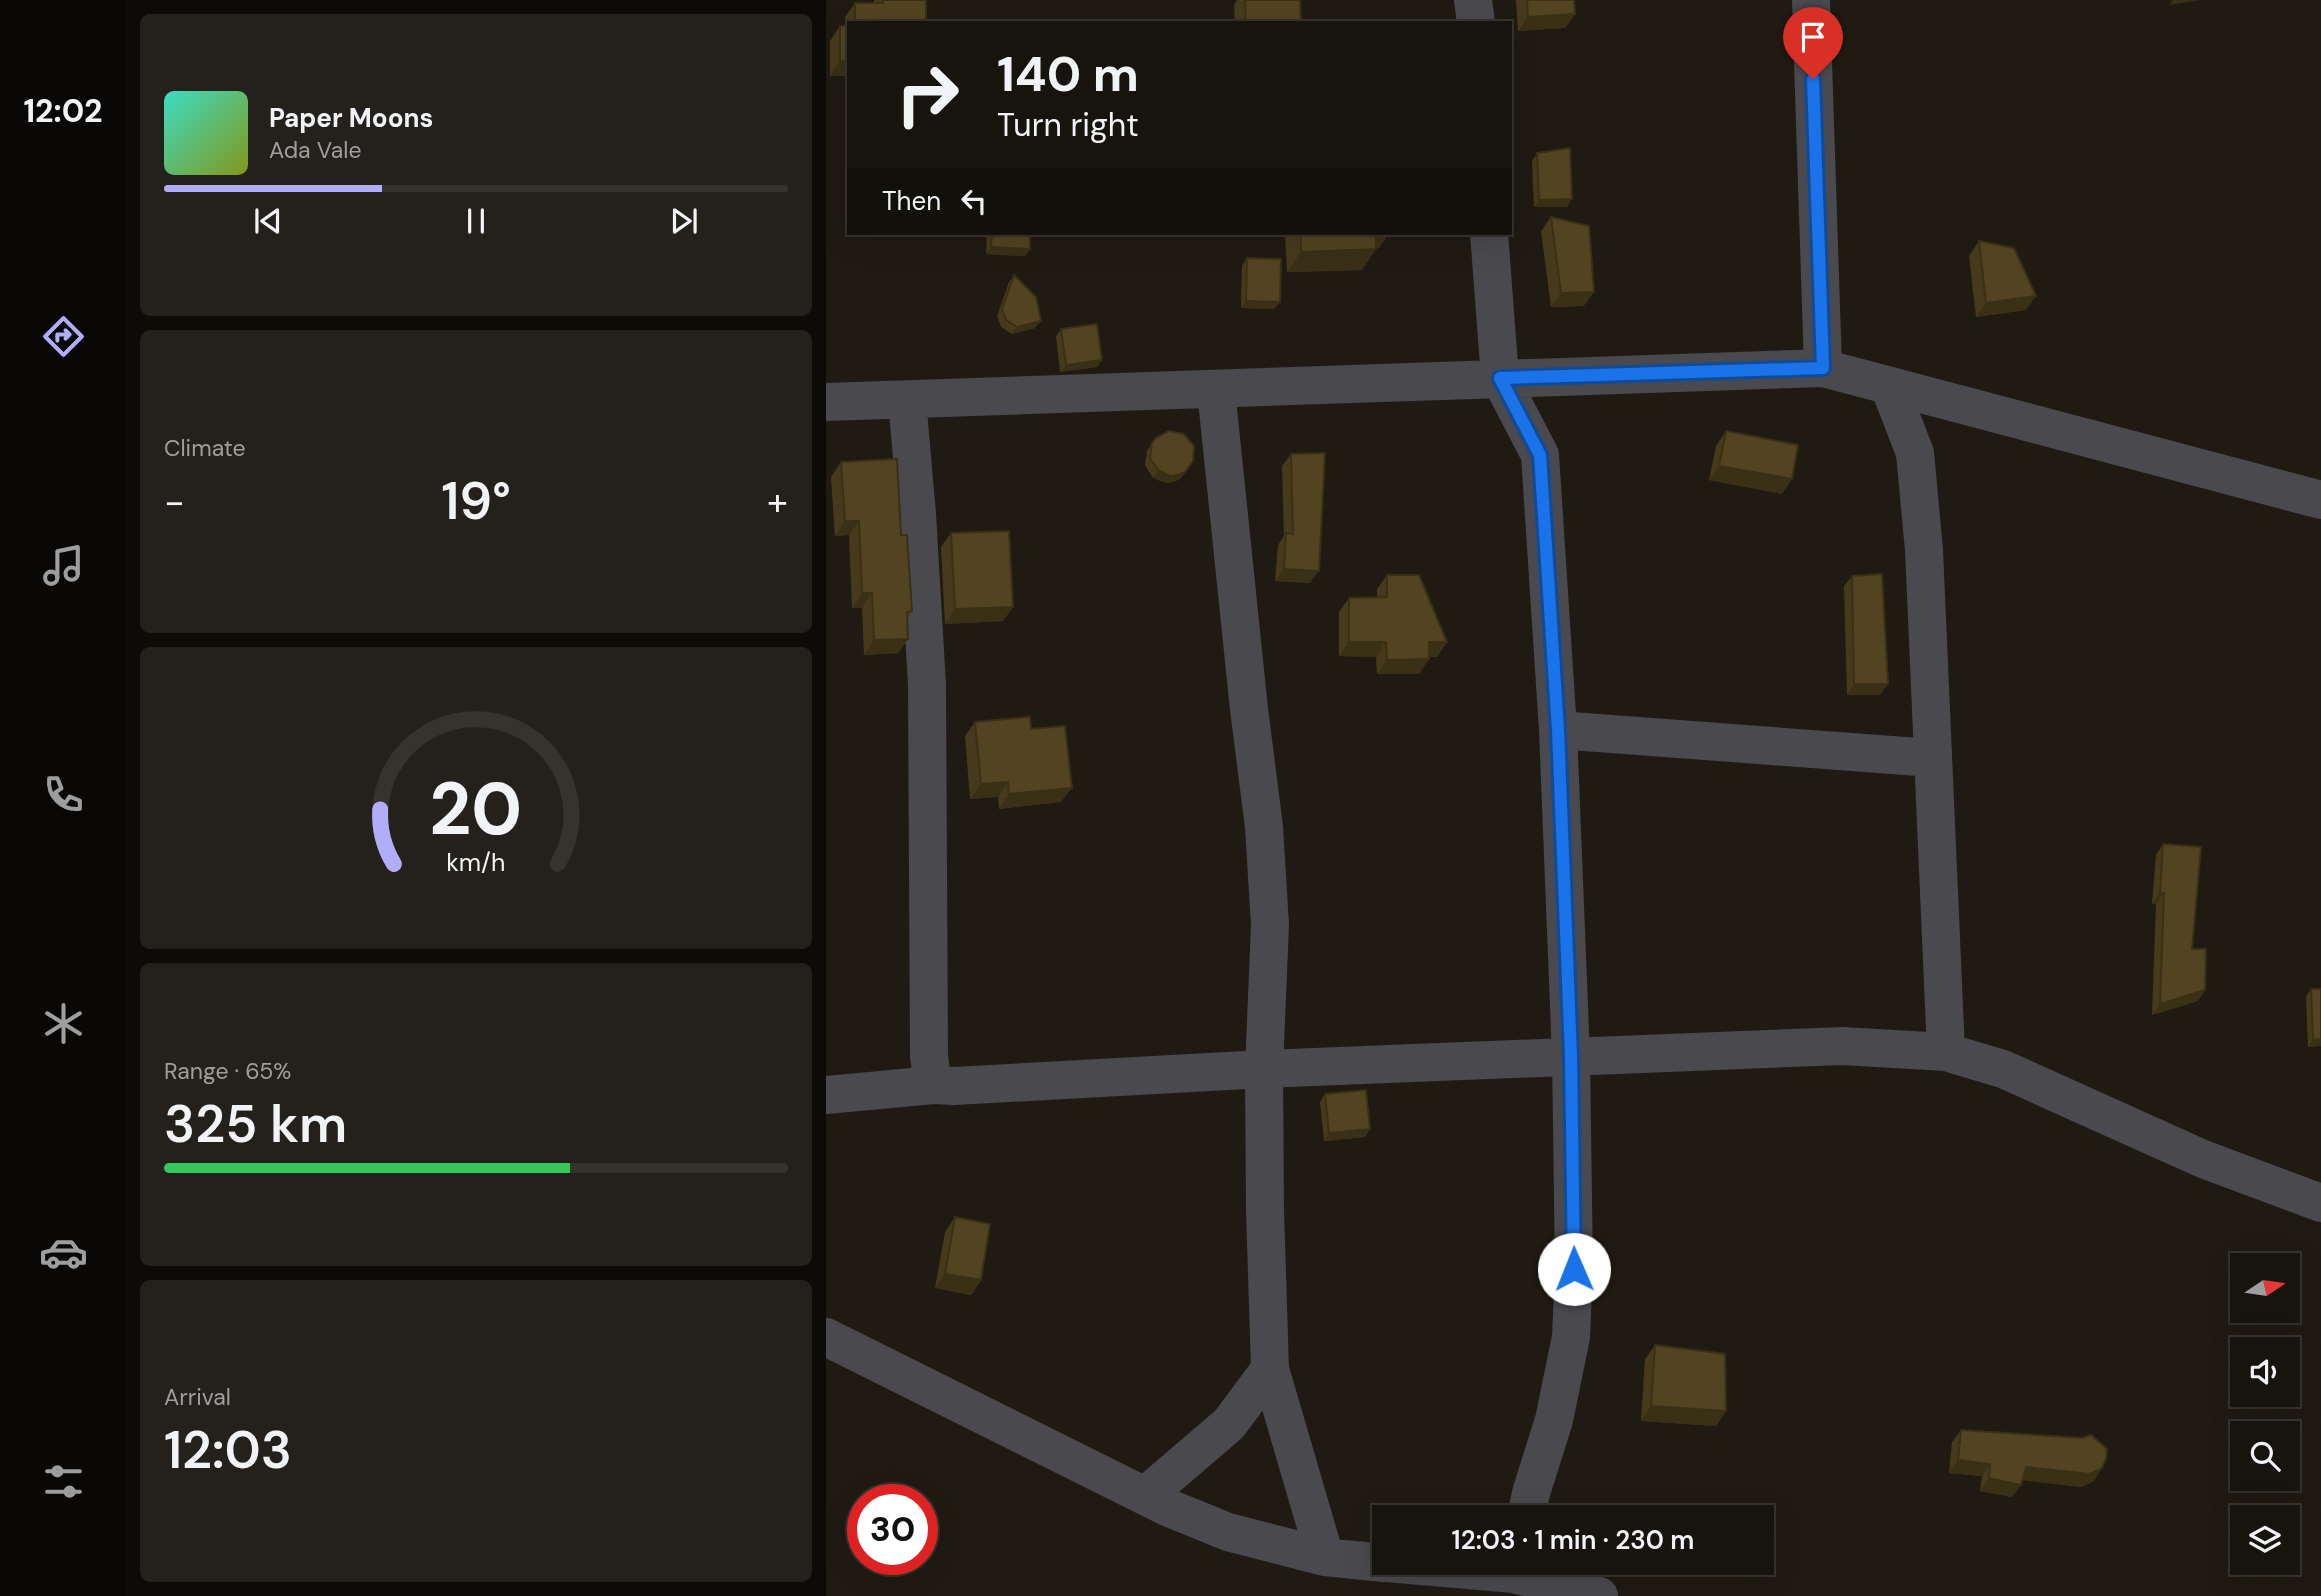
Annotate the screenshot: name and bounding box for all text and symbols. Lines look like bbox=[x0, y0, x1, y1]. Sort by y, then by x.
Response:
pin bbox=[1783, 7, 1843, 79]
icon: arrive bbox=[1794, 18, 1832, 56]
text: 140 m bbox=[997, 42, 1139, 106]
icon: right bbox=[882, 49, 973, 140]
text: 12:02 bbox=[23, 90, 103, 132]
text: Paper Moons bbox=[269, 101, 433, 135]
text: Turn right bbox=[997, 104, 1139, 146]
text: Ada Vale bbox=[269, 135, 362, 165]
icon: left bbox=[955, 182, 993, 220]
text: Then bbox=[882, 184, 941, 218]
icon: previous bbox=[249, 202, 287, 240]
icon: pause bbox=[457, 202, 495, 240]
icon: next bbox=[665, 202, 703, 240]
icon: directions bbox=[39, 312, 88, 361]
text: Climate bbox=[164, 433, 246, 463]
text: 19° bbox=[441, 467, 511, 535]
text: − bbox=[164, 477, 185, 527]
text: + bbox=[767, 477, 788, 527]
icon: music bbox=[39, 541, 88, 590]
text: 20 bbox=[430, 762, 522, 857]
icon: phone bbox=[39, 770, 88, 819]
text: km/h bbox=[446, 846, 506, 879]
icon: climate bbox=[39, 999, 88, 1048]
text: Range · 65% bbox=[164, 1056, 291, 1086]
text: 325 km bbox=[164, 1090, 347, 1158]
icon: car bbox=[39, 1228, 88, 1277]
position arrow bbox=[1537, 1232, 1611, 1306]
north arrow bbox=[2230, 1253, 2300, 1323]
map controls bbox=[2230, 1253, 2300, 1575]
button: sound bbox=[2230, 1337, 2300, 1407]
text: Arrival bbox=[164, 1382, 231, 1412]
text: 12:03 bbox=[164, 1416, 292, 1484]
button: search bbox=[2230, 1421, 2300, 1491]
icon: filters bbox=[39, 1457, 88, 1506]
speed limit sign: 30 bbox=[847, 1484, 938, 1575]
button: layers bbox=[2230, 1505, 2300, 1575]
text: 12:03 · 1 min · 230 m bbox=[1452, 1523, 1694, 1557]

